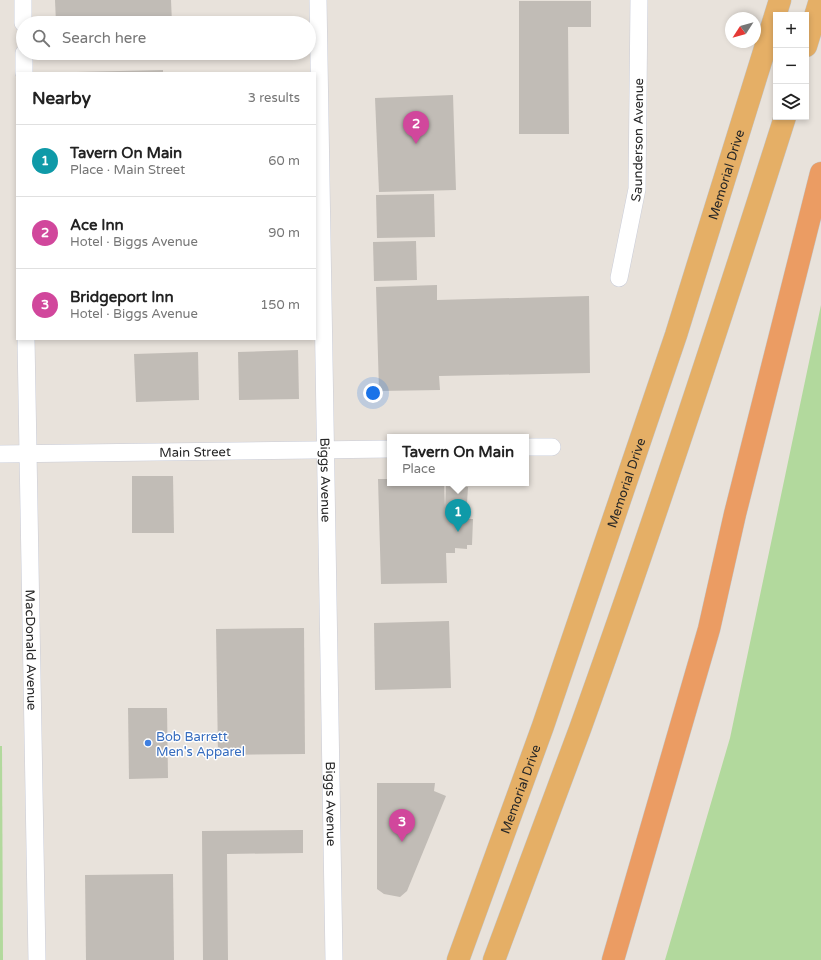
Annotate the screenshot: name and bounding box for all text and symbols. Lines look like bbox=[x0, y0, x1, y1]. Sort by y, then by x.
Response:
north arrow bbox=[725, 12, 761, 48]
map controls bbox=[773, 12, 809, 120]
button: + bbox=[773, 12, 809, 48]
search box bbox=[16, 16, 316, 60]
icon: search bbox=[30, 27, 52, 49]
text: Search here bbox=[62, 29, 146, 47]
button: − bbox=[773, 48, 809, 84]
street label: Saunderson Avenue bbox=[628, 78, 647, 203]
button: layers bbox=[773, 84, 809, 120]
text: Nearby bbox=[32, 88, 91, 109]
text: 3 results bbox=[248, 90, 300, 106]
pin: 2 bbox=[403, 111, 429, 144]
street label: Memorial Drive bbox=[705, 128, 748, 222]
text: Tavern On Main bbox=[70, 144, 182, 162]
text: 1 bbox=[41, 153, 49, 169]
text: 60 m bbox=[268, 153, 300, 169]
text: Place · Main Street bbox=[70, 162, 185, 178]
text: Ace Inn bbox=[70, 216, 124, 234]
text: 2 bbox=[41, 225, 49, 241]
text: 90 m bbox=[268, 225, 300, 241]
text: Hotel · Biggs Avenue bbox=[70, 234, 198, 250]
text: Bridgeport Inn bbox=[70, 288, 174, 306]
text: 3 bbox=[41, 297, 49, 313]
text: 150 m bbox=[260, 297, 300, 313]
text: Hotel · Biggs Avenue bbox=[70, 306, 198, 322]
your location bbox=[363, 383, 383, 403]
popup bbox=[387, 434, 529, 486]
street label: Memorial Drive bbox=[604, 436, 649, 530]
street label: Biggs Avenue bbox=[316, 437, 334, 522]
text: Tavern On Main bbox=[402, 443, 514, 461]
street label: Main Street bbox=[159, 444, 231, 461]
text: Place bbox=[402, 461, 435, 477]
pin: 1 bbox=[445, 499, 471, 532]
street label: MacDonald Avenue bbox=[21, 589, 40, 711]
place label: Bob Barrett Men's Apparel bbox=[156, 729, 245, 760]
marker: Bob Barrett Men's Apparel bbox=[143, 738, 153, 748]
street label: Memorial Drive bbox=[498, 742, 545, 836]
street label: Biggs Avenue bbox=[322, 761, 339, 846]
pin: 3 bbox=[389, 809, 415, 842]

